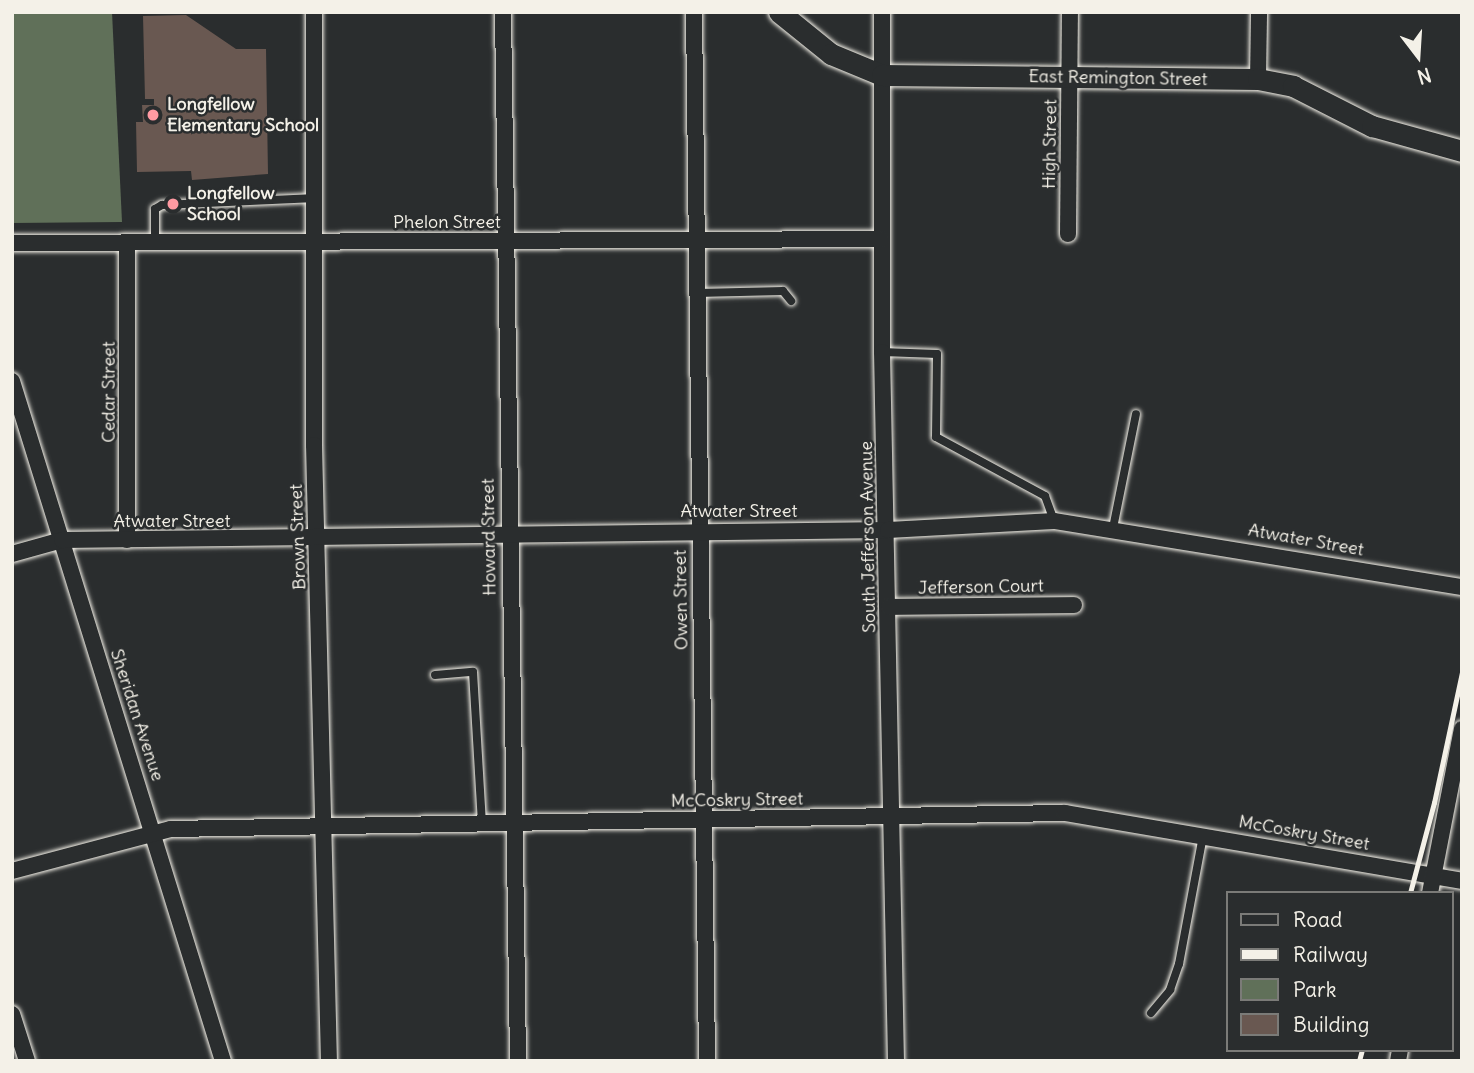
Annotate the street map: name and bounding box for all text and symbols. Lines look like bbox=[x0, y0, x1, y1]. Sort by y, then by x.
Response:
north arrow bbox=[1383, 21, 1453, 91]
text: N bbox=[1414, 63, 1434, 89]
street label: East Remington Street bbox=[1028, 66, 1208, 90]
place label: Longfellow Elementary School bbox=[167, 94, 319, 136]
street label: High Street bbox=[1038, 99, 1062, 189]
marker: Longfellow Elementary School bbox=[145, 107, 161, 123]
place label: Longfellow School bbox=[187, 183, 275, 226]
marker: Longfellow School bbox=[165, 196, 181, 212]
street label: Phelon Street bbox=[393, 211, 501, 233]
street label: Cedar Street bbox=[98, 341, 120, 443]
street label: South Jefferson Avenue bbox=[856, 441, 880, 633]
street label: Howard Street bbox=[477, 478, 501, 596]
street label: Brown Street bbox=[285, 484, 311, 590]
street label: Atwater Street bbox=[680, 500, 798, 522]
street label: Atwater Street bbox=[113, 510, 231, 532]
street label: Atwater Street bbox=[1246, 519, 1366, 561]
street label: Owen Street bbox=[669, 550, 693, 650]
street label: Jefferson Court bbox=[918, 575, 1044, 599]
street label: Sheridan Avenue bbox=[106, 646, 168, 784]
street label: McCoskry Street bbox=[671, 788, 803, 812]
street label: McCoskry Street bbox=[1237, 811, 1371, 855]
legend bbox=[1226, 891, 1453, 1052]
text: Road bbox=[1293, 906, 1342, 933]
text: Railway bbox=[1293, 941, 1368, 968]
text: Park bbox=[1293, 976, 1336, 1003]
text: Building bbox=[1293, 1011, 1369, 1038]

